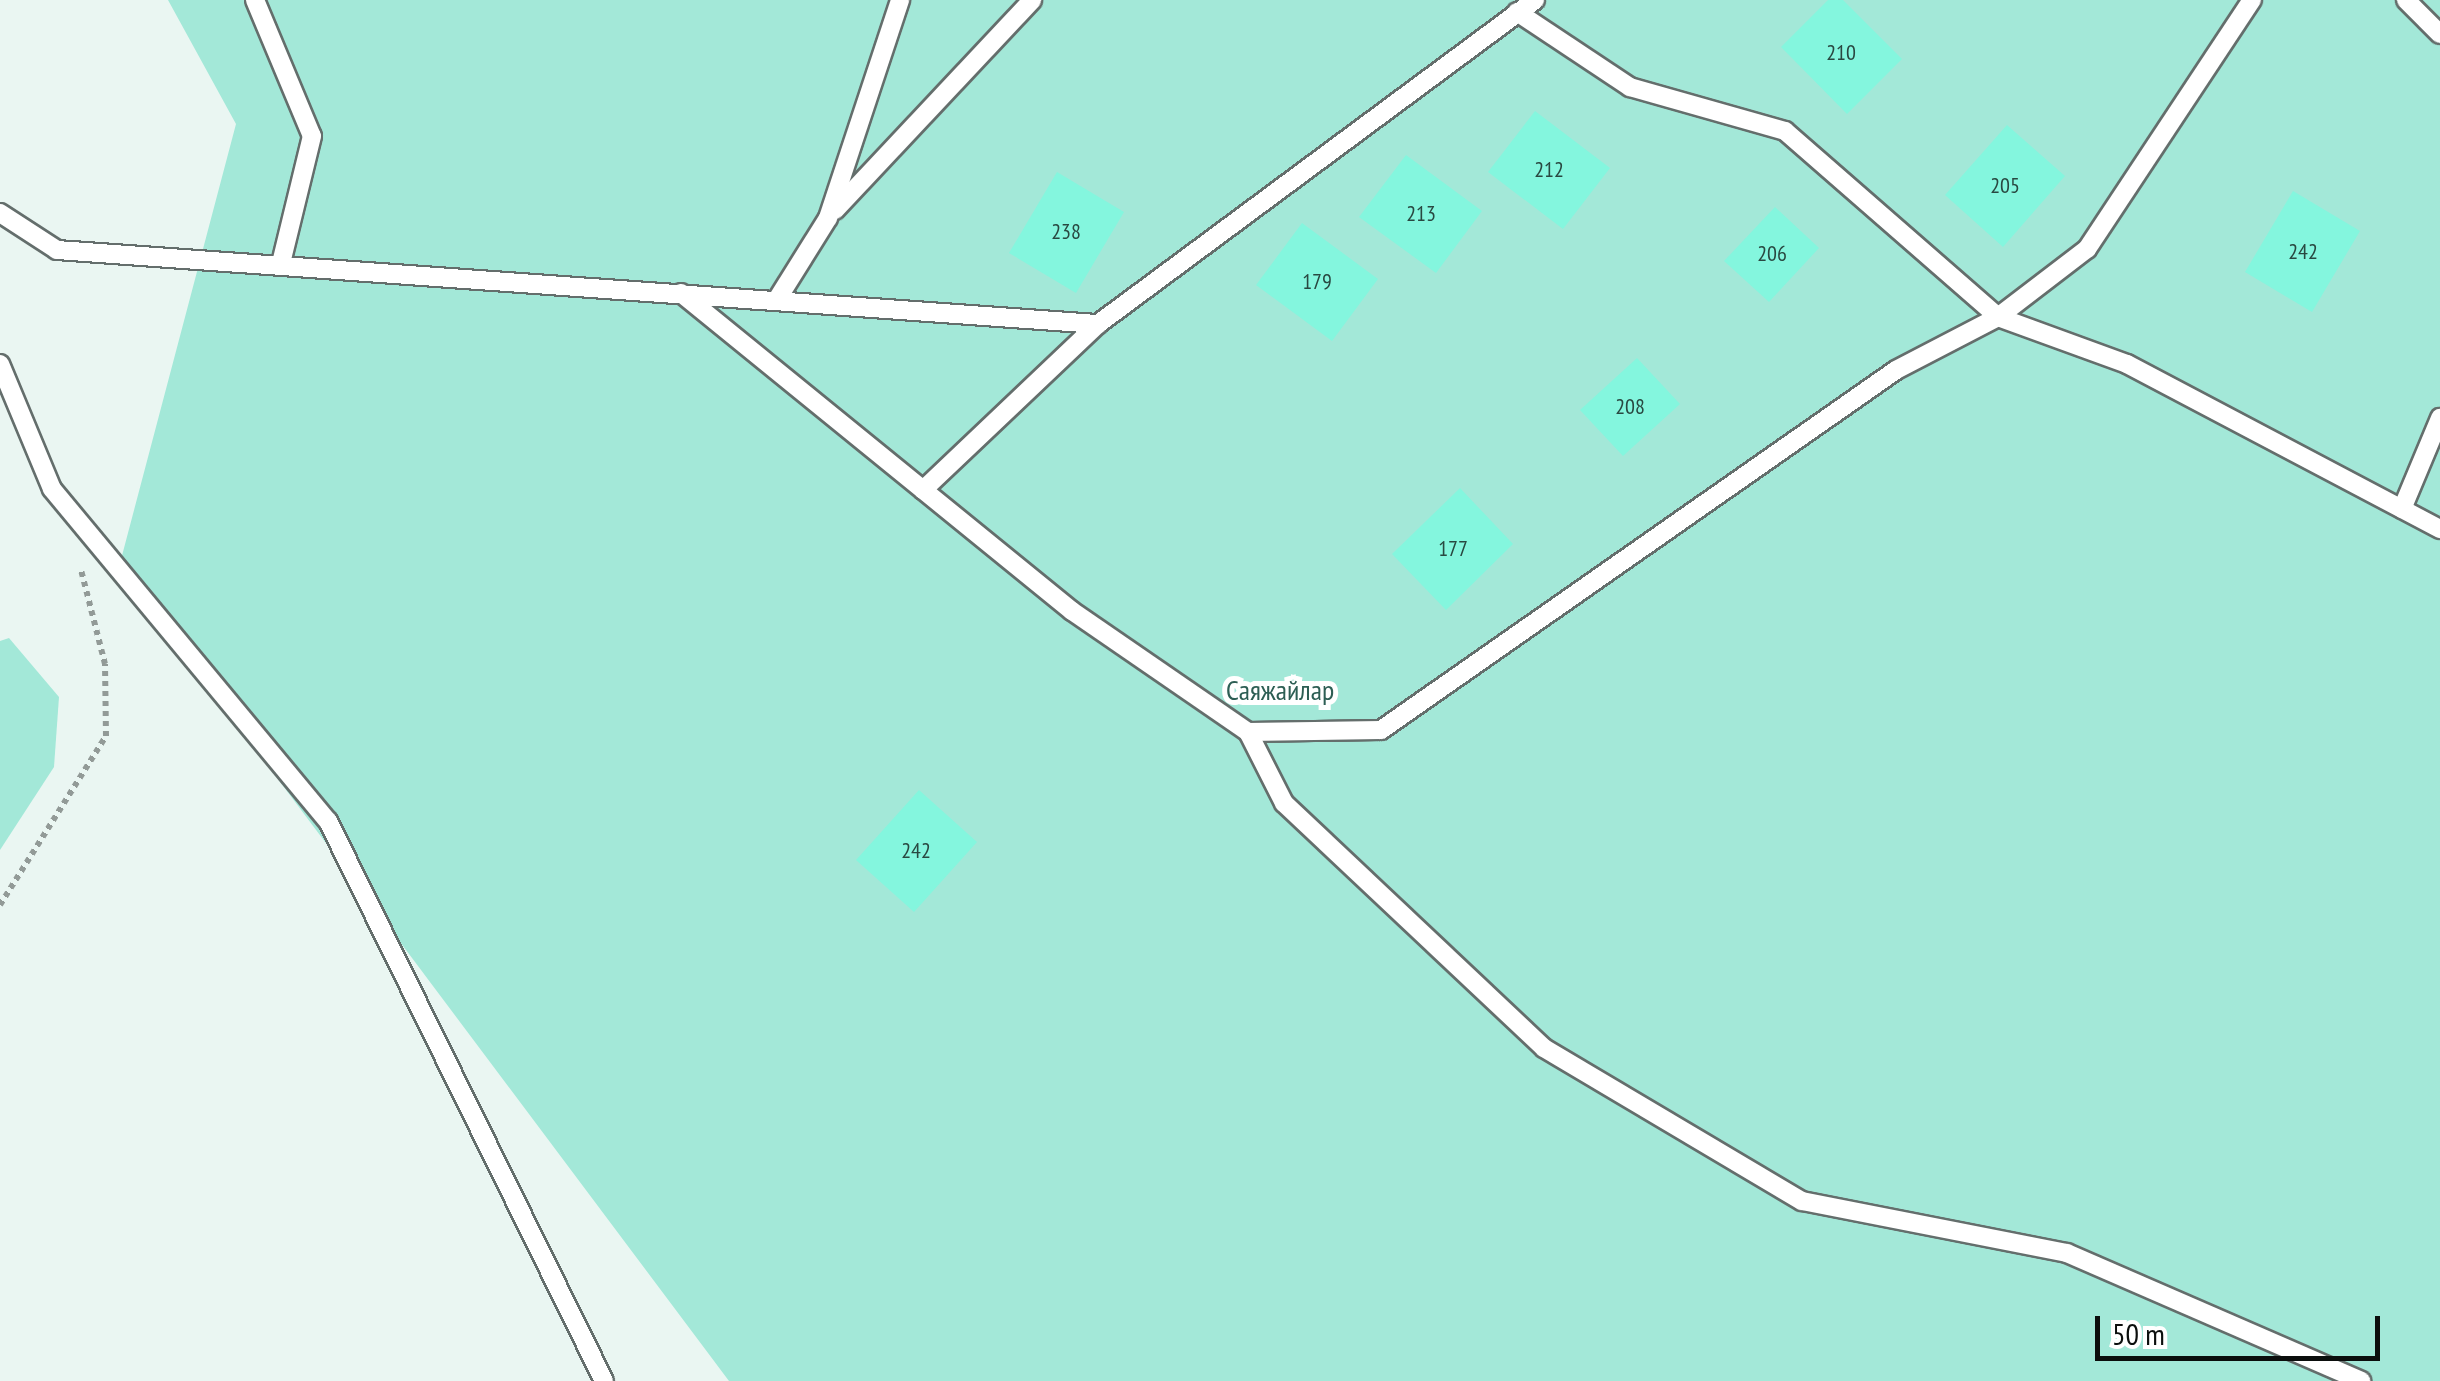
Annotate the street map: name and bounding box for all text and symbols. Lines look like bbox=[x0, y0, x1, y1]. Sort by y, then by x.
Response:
house number: 210 bbox=[1826, 40, 1856, 66]
house number: 212 bbox=[1534, 157, 1564, 183]
house number: 205 bbox=[1990, 173, 2020, 199]
house number: 213 bbox=[1406, 201, 1436, 227]
house number: 238 bbox=[1051, 219, 1081, 245]
house number: 242 bbox=[2288, 239, 2318, 265]
house number: 206 bbox=[1757, 241, 1787, 267]
house number: 179 bbox=[1302, 269, 1332, 295]
house number: 208 bbox=[1615, 394, 1645, 420]
house number: 177 bbox=[1438, 536, 1468, 562]
park label: Саяжайлар bbox=[1226, 673, 1334, 707]
house number: 242 bbox=[901, 838, 931, 864]
scale bar bbox=[2100, 1296, 2385, 1358]
text: 50 m bbox=[2112, 1314, 2165, 1353]

